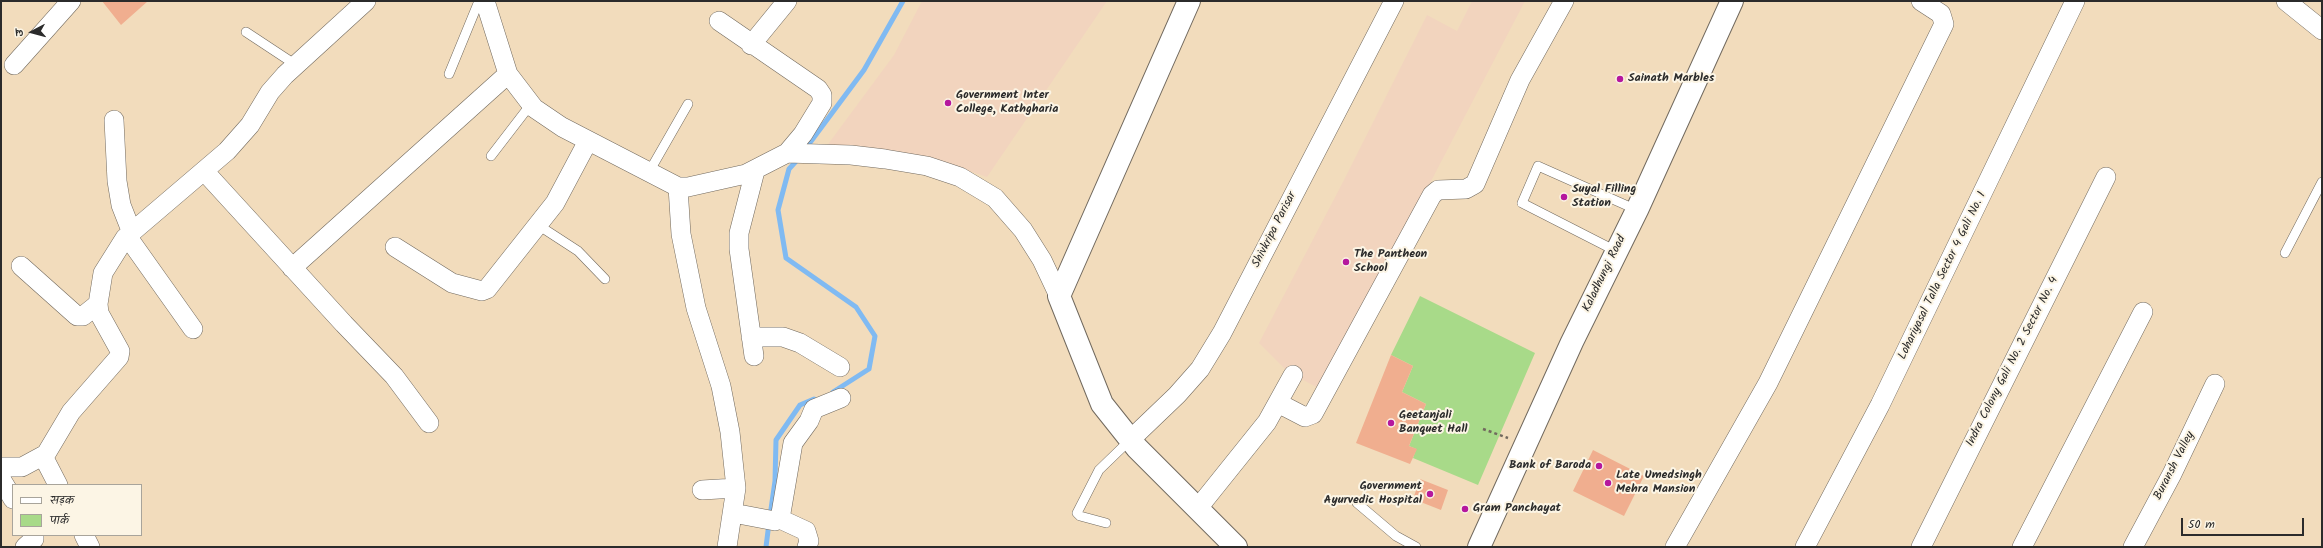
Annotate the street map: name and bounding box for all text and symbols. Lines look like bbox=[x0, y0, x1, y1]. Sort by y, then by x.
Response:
north arrow bbox=[12, 12, 52, 52]
text: उ bbox=[11, 29, 29, 38]
place label: Sainath Marbles bbox=[1628, 72, 1714, 86]
marker: Sainath Marbles bbox=[1615, 74, 1625, 84]
place label: Government Inter College, Kathgharia bbox=[956, 89, 1058, 117]
marker: Government Inter College, Kathgharia bbox=[943, 98, 953, 108]
place label: Suyal Filling Station bbox=[1572, 183, 1636, 211]
street label: Shivkripa Parisar bbox=[1250, 190, 1300, 270]
street label: Lohariyasal Talla Sector 4 Gali No. 1 bbox=[1896, 190, 1990, 362]
marker: Suyal Filling Station bbox=[1559, 192, 1569, 202]
street label: Kaladhungi Road bbox=[1580, 233, 1630, 315]
place label: The Pantheon School bbox=[1354, 248, 1427, 276]
marker: The Pantheon School bbox=[1341, 257, 1351, 267]
street label: Indra Colony Gali No. 2 Sector No. 4 bbox=[1964, 275, 2062, 449]
place label: Geetanjali Banquet Hall bbox=[1399, 409, 1468, 437]
marker: Geetanjali Banquet Hall bbox=[1386, 418, 1396, 428]
street label: Buransh Valley bbox=[2152, 429, 2198, 503]
place label: Bank of Baroda bbox=[1509, 459, 1591, 473]
marker: Bank of Baroda bbox=[1594, 461, 1604, 471]
place label: Late Umedsingh Mehra Mansion bbox=[1616, 469, 1702, 497]
marker: Late Umedsingh Mehra Mansion bbox=[1603, 478, 1613, 488]
place label: Government Ayurvedic Hospital bbox=[1324, 480, 1422, 508]
legend bbox=[12, 484, 142, 536]
marker: Government Ayurvedic Hospital bbox=[1425, 489, 1435, 499]
text: सड़क bbox=[50, 491, 74, 510]
place label: Gram Panchayat bbox=[1473, 502, 1561, 516]
marker: Gram Panchayat bbox=[1460, 504, 1470, 514]
scale bar bbox=[2183, 510, 2306, 536]
text: पार्क bbox=[50, 511, 69, 530]
text: 50 m bbox=[2188, 515, 2215, 534]

